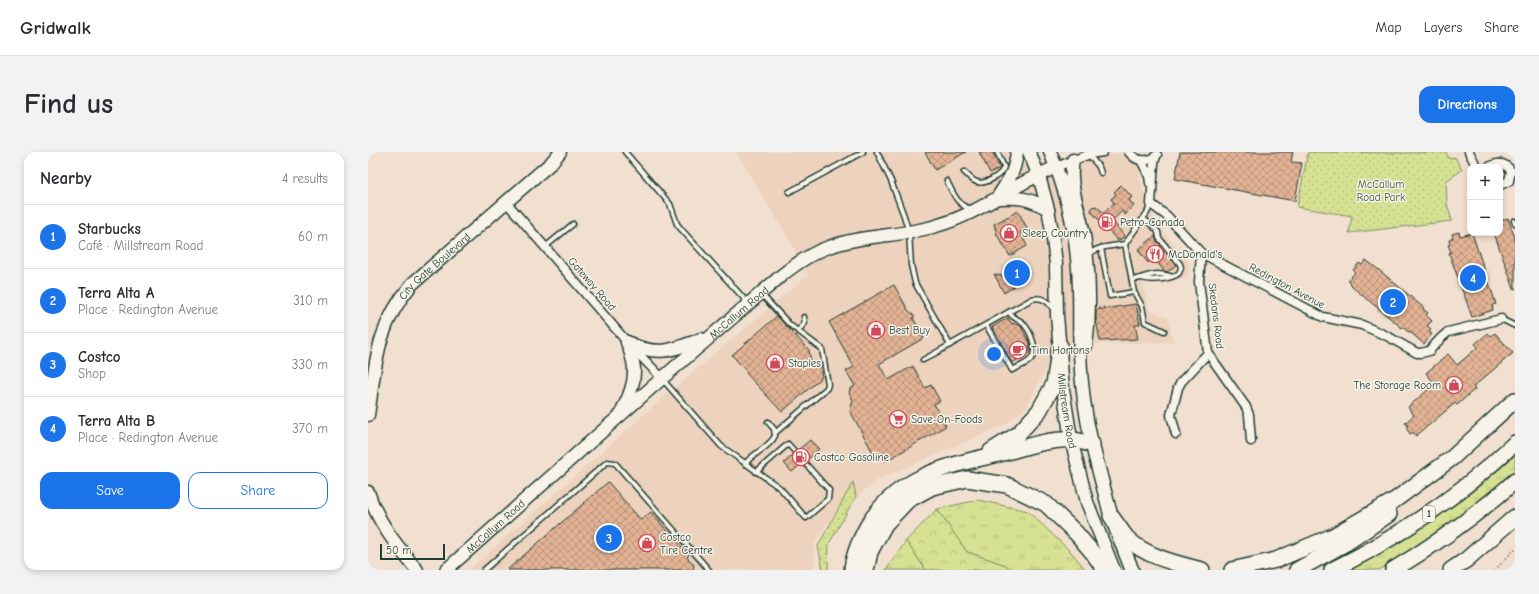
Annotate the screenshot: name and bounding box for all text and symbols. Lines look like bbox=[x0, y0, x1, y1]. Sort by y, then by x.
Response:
text: Gridwalk bbox=[20, 17, 91, 39]
text: Map bbox=[1375, 19, 1402, 36]
text: Layers bbox=[1424, 19, 1462, 36]
text: Share bbox=[1484, 19, 1519, 36]
button: Directions bbox=[1419, 86, 1515, 123]
text: Find us bbox=[24, 88, 113, 120]
map controls bbox=[1467, 164, 1503, 236]
button: + bbox=[1467, 164, 1503, 200]
text: Nearby bbox=[40, 169, 91, 188]
text: 4 results bbox=[282, 171, 328, 186]
park label: McCallum Road Park bbox=[1357, 178, 1406, 204]
button: − bbox=[1467, 200, 1503, 236]
fuel station icon: Petro-Canada bbox=[1097, 212, 1117, 232]
place label: Petro-Canada bbox=[1120, 216, 1184, 229]
text: Starbucks bbox=[78, 220, 141, 238]
shop icon: Sleep Country bbox=[999, 223, 1019, 243]
place label: Sleep Country bbox=[1022, 227, 1088, 240]
text: 1 bbox=[50, 229, 56, 244]
text: 60 m bbox=[298, 229, 328, 244]
street label: City Gate Boulevard bbox=[396, 230, 473, 302]
text: Café · Millstream Road bbox=[78, 238, 203, 253]
restaurant icon: McDonald's bbox=[1145, 244, 1165, 264]
place label: McDonald's bbox=[1168, 248, 1222, 261]
street label: Gateway Road bbox=[565, 255, 619, 313]
pin: 1 bbox=[1004, 258, 1030, 288]
street label: Redington Avenue bbox=[1247, 261, 1328, 312]
pin: 4 bbox=[1460, 263, 1486, 293]
street label: Skedans Road bbox=[1206, 282, 1227, 350]
street label: McCallum Road bbox=[706, 283, 771, 341]
text: Terra Alta A bbox=[78, 284, 154, 302]
pin: 2 bbox=[1380, 287, 1406, 317]
text: 2 bbox=[50, 293, 56, 308]
text: 310 m bbox=[293, 293, 328, 308]
text: Place · Redington Avenue bbox=[78, 302, 218, 317]
shop icon: Best Buy bbox=[866, 320, 886, 340]
place label: Best Buy bbox=[889, 324, 930, 337]
cafe icon: Tim Hortons bbox=[1008, 340, 1028, 360]
your location bbox=[984, 344, 1004, 364]
place label: Tim Hortons bbox=[1031, 344, 1090, 357]
text: Costco bbox=[78, 348, 121, 366]
shop icon: Staples bbox=[765, 353, 785, 373]
text: 3 bbox=[50, 357, 56, 372]
text: 330 m bbox=[292, 357, 328, 372]
place label: Staples bbox=[788, 357, 821, 370]
text: Shop bbox=[78, 366, 106, 381]
street label: Millstream Road bbox=[1055, 372, 1080, 450]
shop icon: The Storage Room bbox=[1444, 375, 1464, 395]
place label: The Storage Room bbox=[1353, 379, 1441, 392]
supermarket icon: Save-On-Foods bbox=[888, 409, 908, 429]
text: Terra Alta B bbox=[78, 412, 155, 430]
place label: Save-On-Foods bbox=[911, 413, 983, 426]
text: 4 bbox=[50, 421, 56, 436]
text: 370 m bbox=[292, 421, 328, 436]
text: Place · Redington Avenue bbox=[78, 430, 218, 445]
fuel station icon: Costco Gasoline bbox=[791, 447, 811, 467]
place label: Costco Gasoline bbox=[814, 451, 890, 464]
button: Save bbox=[40, 472, 180, 509]
button: Share bbox=[188, 472, 328, 509]
street label: McCallum Road bbox=[463, 497, 527, 556]
road number: 1 bbox=[1423, 506, 1435, 522]
pin: 3 bbox=[596, 523, 622, 553]
place label: Costco Tire Centre bbox=[660, 531, 713, 557]
shop icon: Costco Tire Centre bbox=[637, 533, 657, 553]
scale bar bbox=[380, 542, 445, 561]
text: 50 m bbox=[386, 544, 411, 557]

